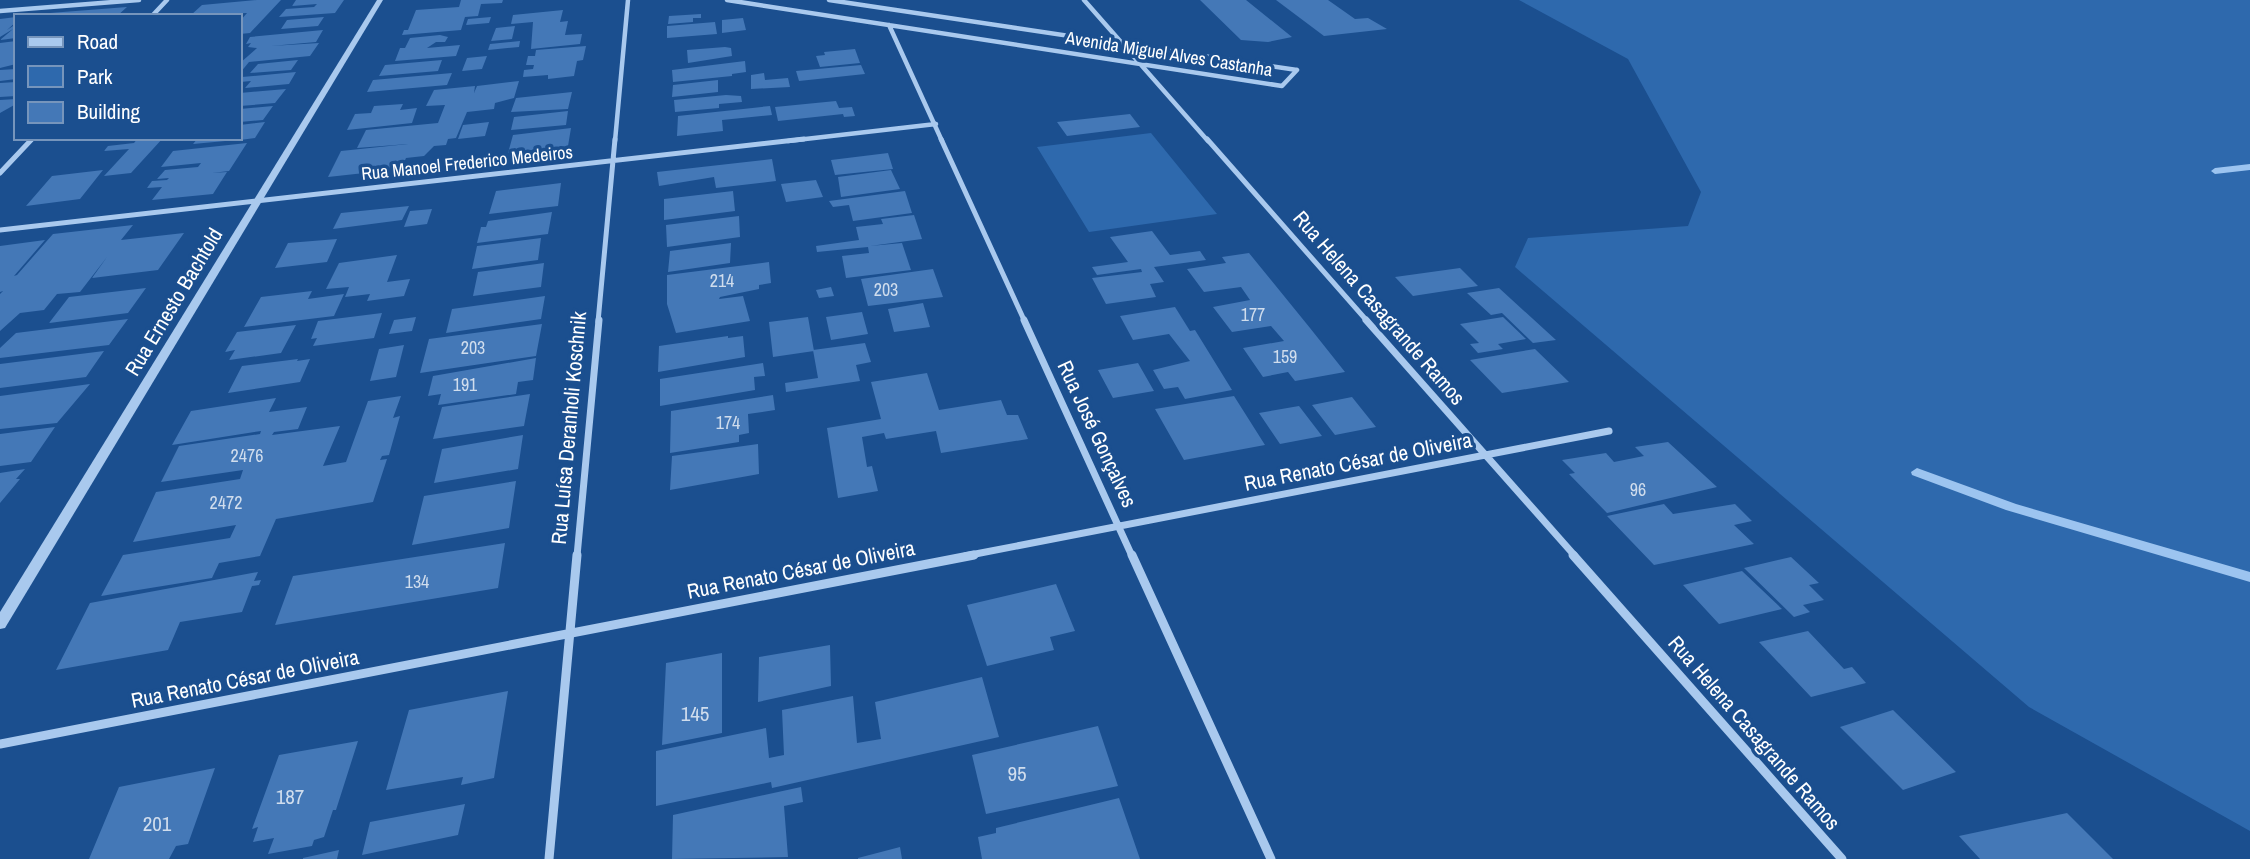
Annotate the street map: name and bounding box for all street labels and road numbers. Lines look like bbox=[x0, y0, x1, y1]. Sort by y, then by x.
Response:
street label: Avenida Miguel Alves Castanha bbox=[1063, 25, 1274, 82]
street label: Rua Manoel Frederico Medeiros bbox=[360, 139, 574, 186]
street label: Rua Helena Casagrande Ramos bbox=[1287, 204, 1472, 411]
street label: Rua Ernesto Bachtold bbox=[118, 222, 229, 381]
street label: Rua Luísa Deranholi Koschnik bbox=[544, 310, 593, 546]
street label: Rua José Gonçalves bbox=[1051, 356, 1144, 512]
street label: Rua Renato César de Oliveira bbox=[1241, 425, 1475, 498]
street label: Rua Renato César de Oliveira bbox=[684, 533, 918, 606]
street label: Rua Helena Casagrande Ramos bbox=[1662, 629, 1847, 836]
street label: Rua Renato César de Oliveira bbox=[128, 642, 362, 715]

